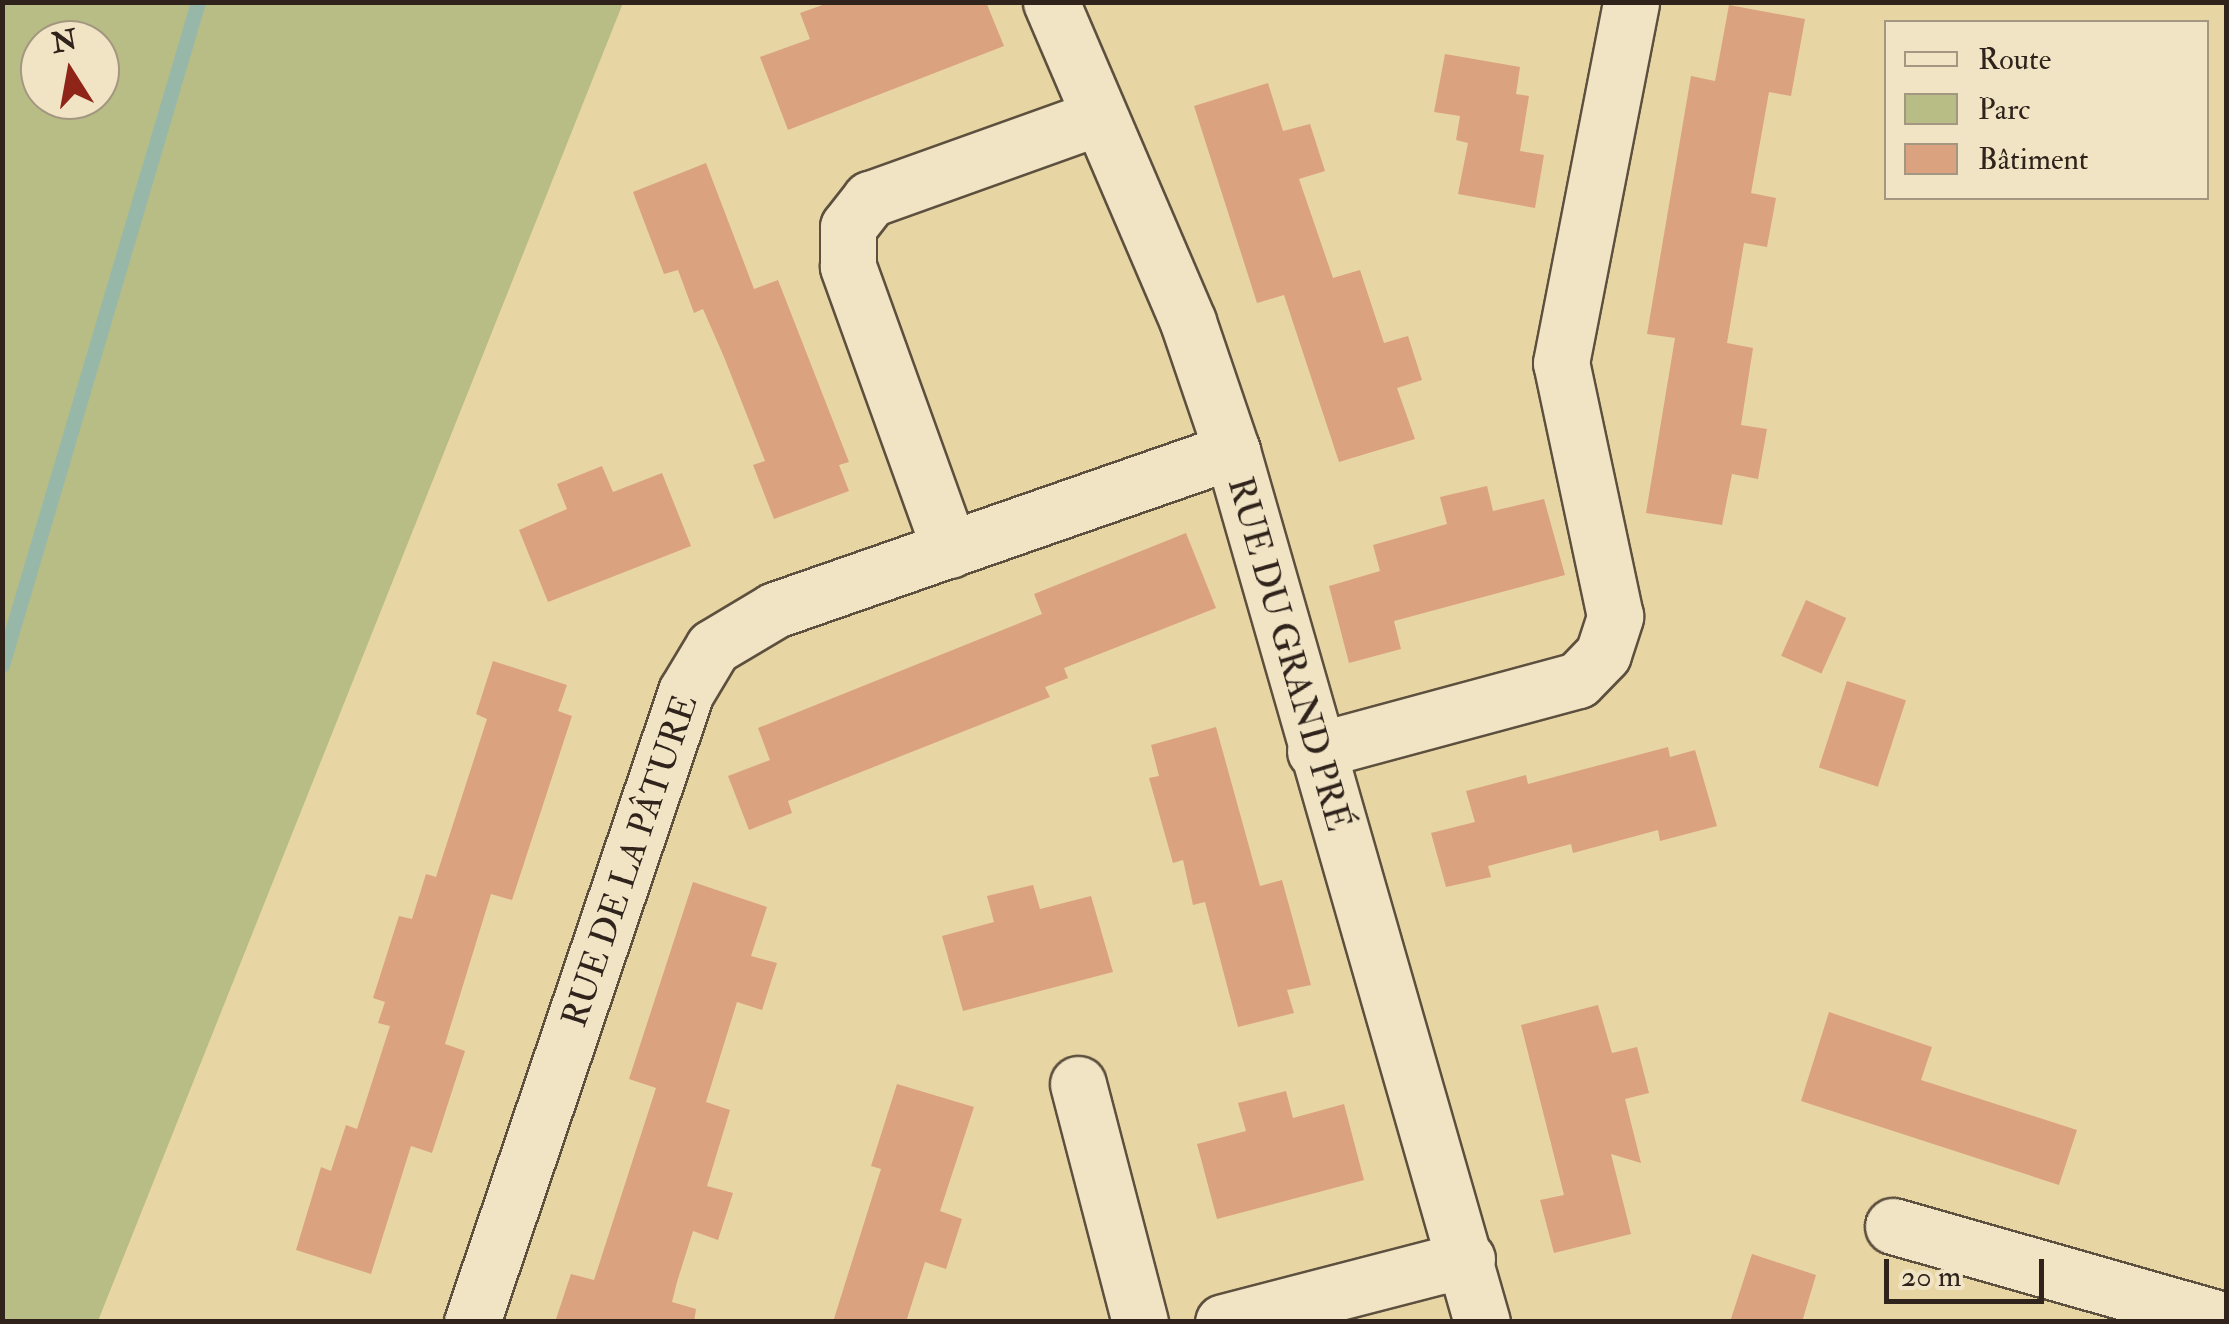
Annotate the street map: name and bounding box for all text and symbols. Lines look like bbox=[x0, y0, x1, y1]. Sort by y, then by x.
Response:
north arrow bbox=[20, 20, 120, 120]
legend bbox=[1884, 20, 2209, 200]
text: N bbox=[49, 22, 80, 62]
text: Route bbox=[1978, 41, 2051, 78]
text: Parc bbox=[1978, 91, 2030, 128]
text: Bâtiment bbox=[1978, 141, 2088, 178]
street label: RUE DU GRAND PRÉ bbox=[1218, 472, 1360, 836]
street label: RUE DE LA PÂTURE bbox=[553, 689, 707, 1033]
scale bar bbox=[1889, 1239, 2049, 1301]
text: 20 m bbox=[1901, 1258, 1961, 1295]

